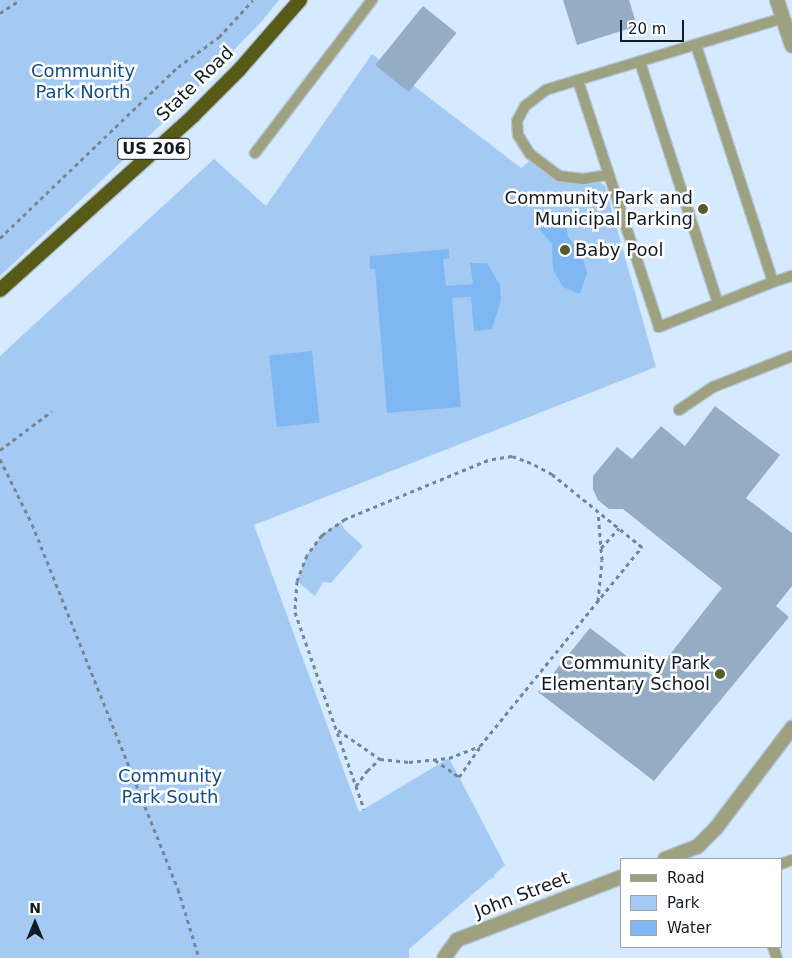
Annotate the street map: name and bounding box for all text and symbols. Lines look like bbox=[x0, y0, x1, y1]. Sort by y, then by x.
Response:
scale bar bbox=[622, 10, 686, 42]
text: 20 m bbox=[628, 20, 666, 38]
street label: State Road bbox=[152, 42, 238, 126]
park label: Community Park North bbox=[31, 61, 135, 104]
road number: US 206 bbox=[116, 136, 192, 162]
place label: Community Park and Municipal Parking bbox=[505, 188, 693, 230]
marker: Community Park and Municipal Parking bbox=[697, 203, 709, 215]
place label: Baby Pool bbox=[575, 239, 663, 261]
marker: Baby Pool bbox=[559, 244, 571, 256]
place label: Community Park Elementary School bbox=[541, 653, 710, 696]
marker: Community Park Elementary School bbox=[714, 668, 726, 680]
park label: Community Park South bbox=[118, 766, 222, 809]
legend bbox=[620, 858, 782, 948]
street label: John Street bbox=[472, 867, 572, 923]
text: Road bbox=[667, 869, 705, 887]
text: Park bbox=[667, 894, 699, 912]
north arrow bbox=[10, 898, 60, 948]
text: N bbox=[29, 900, 41, 916]
text: Water bbox=[667, 919, 711, 937]

